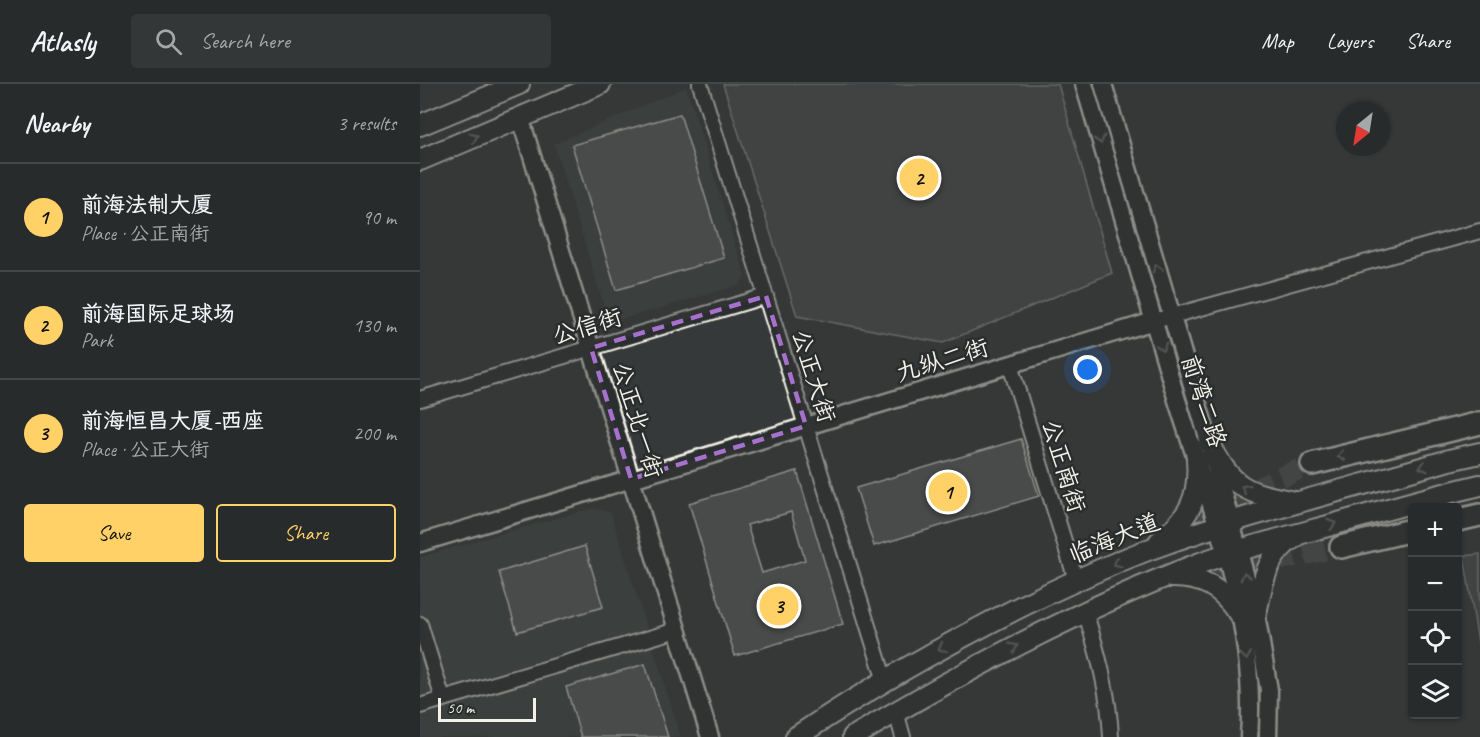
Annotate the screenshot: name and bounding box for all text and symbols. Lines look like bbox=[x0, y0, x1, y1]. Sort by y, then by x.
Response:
search box bbox=[131, 14, 551, 68]
text: Atlasly bbox=[30, 24, 95, 59]
icon: search bbox=[152, 25, 185, 58]
text: Search here bbox=[200, 27, 290, 55]
text: Map bbox=[1261, 28, 1294, 54]
text: Layers bbox=[1327, 28, 1373, 54]
text: Share bbox=[1406, 28, 1450, 54]
north arrow bbox=[1336, 102, 1390, 156]
text: Nearby bbox=[24, 107, 89, 140]
text: 3 results bbox=[337, 111, 396, 136]
one-way arrow bbox=[468, 132, 479, 144]
one-way arrow bbox=[1093, 134, 1105, 145]
pin: 2 bbox=[900, 156, 938, 200]
text: 前海法制大厦 bbox=[81, 191, 213, 219]
text: 1 bbox=[39, 205, 48, 230]
text: 90 m bbox=[362, 205, 396, 230]
text: Place · 公正南街 bbox=[81, 221, 210, 246]
one-way arrow bbox=[1152, 263, 1164, 273]
text: 前海国际足球场 bbox=[81, 300, 235, 328]
street label: 公信街 bbox=[548, 301, 626, 351]
text: 2 bbox=[39, 313, 48, 338]
text: 130 m bbox=[353, 313, 396, 338]
street label: 公正大街 bbox=[786, 326, 842, 426]
text: Park bbox=[81, 328, 113, 353]
street label: 九纵二街 bbox=[892, 332, 992, 388]
one-way arrow bbox=[1155, 341, 1167, 352]
street label: 前湾二路 bbox=[1175, 351, 1233, 451]
your location bbox=[1073, 355, 1102, 384]
street label: 公正北一街 bbox=[606, 358, 670, 482]
text: 前海恒昌大厦-西座 bbox=[81, 407, 264, 435]
street label: 公正南街 bbox=[1036, 416, 1092, 516]
text: 3 bbox=[39, 421, 48, 446]
text: 200 m bbox=[353, 421, 396, 446]
text: Place · 公正大街 bbox=[81, 437, 210, 462]
one-way arrow bbox=[1337, 448, 1347, 461]
one-way arrow bbox=[1418, 460, 1429, 472]
pin: 1 bbox=[928, 470, 968, 514]
one-way arrow bbox=[1241, 484, 1251, 495]
map controls bbox=[1408, 503, 1462, 719]
button: + bbox=[1408, 503, 1462, 557]
button: Save bbox=[24, 504, 204, 562]
button: Share bbox=[216, 504, 396, 562]
street label: 临海大道 bbox=[1064, 506, 1164, 570]
one-way arrow bbox=[1326, 519, 1337, 531]
one-way arrow bbox=[1112, 556, 1123, 568]
button: − bbox=[1408, 557, 1462, 611]
one-way arrow bbox=[1240, 571, 1253, 581]
pin: 3 bbox=[760, 584, 798, 628]
button: locate bbox=[1408, 611, 1462, 665]
one-way arrow bbox=[938, 641, 948, 652]
one-way arrow bbox=[1008, 643, 1018, 654]
one-way arrow bbox=[1239, 652, 1252, 661]
button: layers bbox=[1408, 665, 1462, 719]
scale bar bbox=[438, 695, 536, 722]
text: 50 m bbox=[447, 698, 474, 718]

